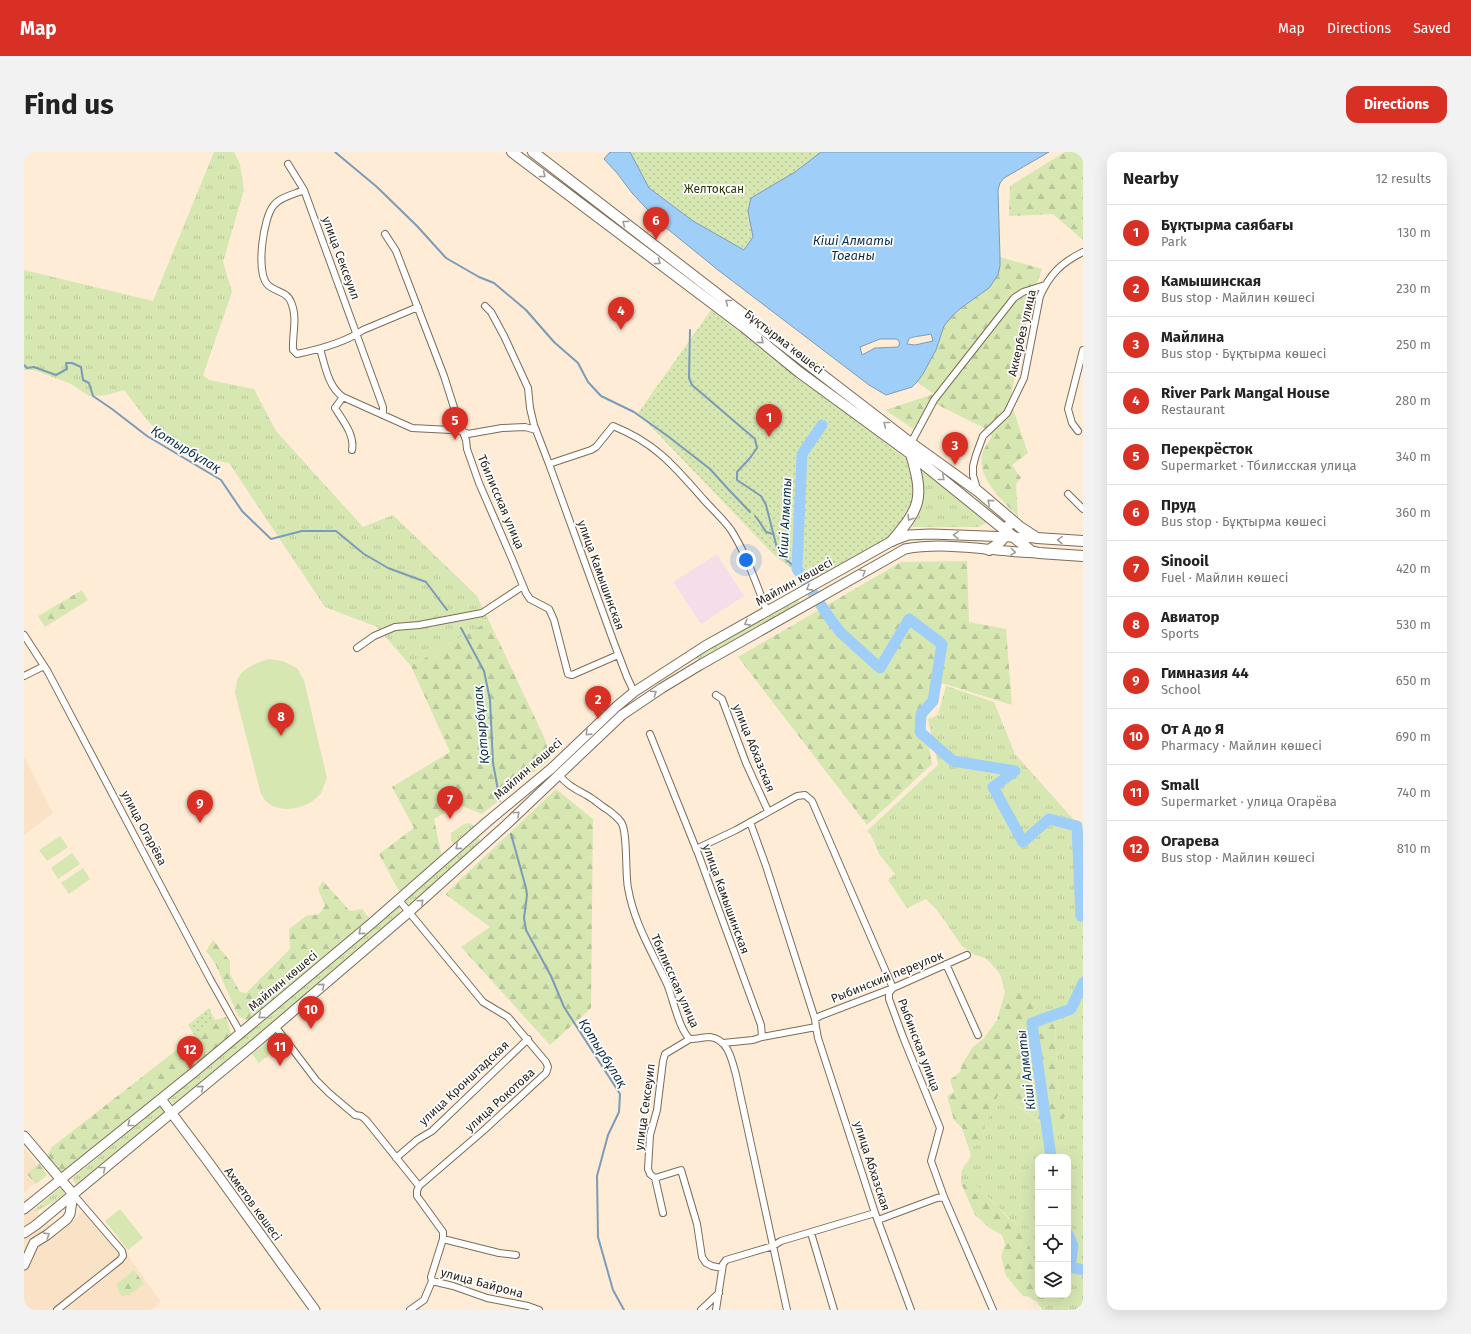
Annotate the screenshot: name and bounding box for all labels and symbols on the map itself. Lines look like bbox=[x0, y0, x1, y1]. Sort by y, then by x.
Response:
one-way arrow bbox=[539, 171, 546, 178]
park label: Желтоқсан bbox=[684, 182, 744, 196]
pin: 6 bbox=[643, 207, 669, 240]
street label: улица Сексеуил bbox=[319, 214, 363, 302]
one-way arrow bbox=[623, 220, 630, 227]
water label: Кіші Алматы Тоғаны bbox=[813, 233, 893, 263]
one-way arrow bbox=[654, 257, 661, 265]
street label: Аккербез улица bbox=[1005, 288, 1039, 378]
pin: 4 bbox=[608, 297, 634, 330]
one-way arrow bbox=[726, 300, 733, 307]
street label: Бұқтырма көшесі bbox=[742, 307, 826, 377]
one-way arrow bbox=[757, 337, 764, 344]
pin: 1 bbox=[756, 404, 782, 437]
pin: 5 bbox=[442, 407, 468, 440]
water label: Қотырбұлақ bbox=[148, 422, 224, 476]
one-way arrow bbox=[884, 422, 891, 429]
pin: 3 bbox=[942, 432, 968, 465]
street label: Тбилисская улица bbox=[475, 453, 527, 551]
one-way arrow bbox=[937, 474, 944, 481]
water label: Кіші Алматы bbox=[775, 477, 795, 559]
one-way arrow bbox=[988, 499, 995, 506]
one-way arrow bbox=[907, 514, 915, 521]
street label: улица Камышинская bbox=[575, 518, 627, 632]
one-way arrow bbox=[953, 530, 959, 539]
one-way arrow bbox=[1057, 536, 1063, 545]
one-way arrow bbox=[1010, 548, 1016, 557]
your location bbox=[736, 550, 756, 570]
street label: Майлин көшесі bbox=[753, 555, 835, 609]
one-way arrow bbox=[859, 569, 866, 577]
one-way arrow bbox=[806, 584, 813, 591]
one-way arrow bbox=[744, 618, 751, 626]
water label: Қотырбұлақ bbox=[470, 685, 492, 765]
pin: 2 bbox=[585, 686, 611, 719]
one-way arrow bbox=[650, 690, 657, 698]
street label: улица Абхазская bbox=[730, 702, 778, 794]
pin: 8 bbox=[268, 703, 294, 736]
one-way arrow bbox=[585, 729, 593, 736]
street label: Майлин көшесі bbox=[491, 736, 565, 802]
pin: 7 bbox=[437, 786, 463, 819]
street label: улица Огарёва bbox=[118, 788, 170, 868]
pin: 9 bbox=[187, 790, 213, 823]
one-way arrow bbox=[512, 812, 520, 819]
one-way arrow bbox=[456, 842, 463, 849]
street label: улица Камышинская bbox=[700, 842, 752, 956]
one-way arrow bbox=[416, 899, 423, 906]
one-way arrow bbox=[358, 928, 365, 935]
street label: Тбилисская улица bbox=[648, 932, 702, 1030]
street label: Майлин көшесі bbox=[246, 948, 320, 1014]
street label: Рыбинский переулок bbox=[829, 948, 946, 1006]
one-way arrow bbox=[317, 984, 325, 991]
pin: 10 bbox=[298, 996, 324, 1029]
street label: Рыбинская улица bbox=[895, 997, 943, 1093]
one-way arrow bbox=[259, 1012, 266, 1019]
water label: Қотырбұлақ bbox=[576, 1016, 630, 1090]
water label: Кіші Алматы bbox=[1014, 1029, 1038, 1111]
pin: 11 bbox=[267, 1033, 293, 1066]
pin: 12 bbox=[177, 1036, 203, 1069]
street label: улица Кронштадская bbox=[416, 1038, 512, 1128]
street label: улица Сексеуил bbox=[632, 1063, 658, 1151]
street label: улица Рокотова bbox=[462, 1065, 538, 1135]
one-way arrow bbox=[197, 1086, 204, 1093]
one-way arrow bbox=[127, 1119, 134, 1126]
street label: улица Абхазская bbox=[851, 1119, 893, 1213]
street label: Ахметов көшесі bbox=[222, 1165, 284, 1243]
one-way arrow bbox=[98, 1167, 105, 1174]
one-way arrow bbox=[42, 1233, 49, 1240]
street label: улица Байрона bbox=[439, 1265, 525, 1301]

